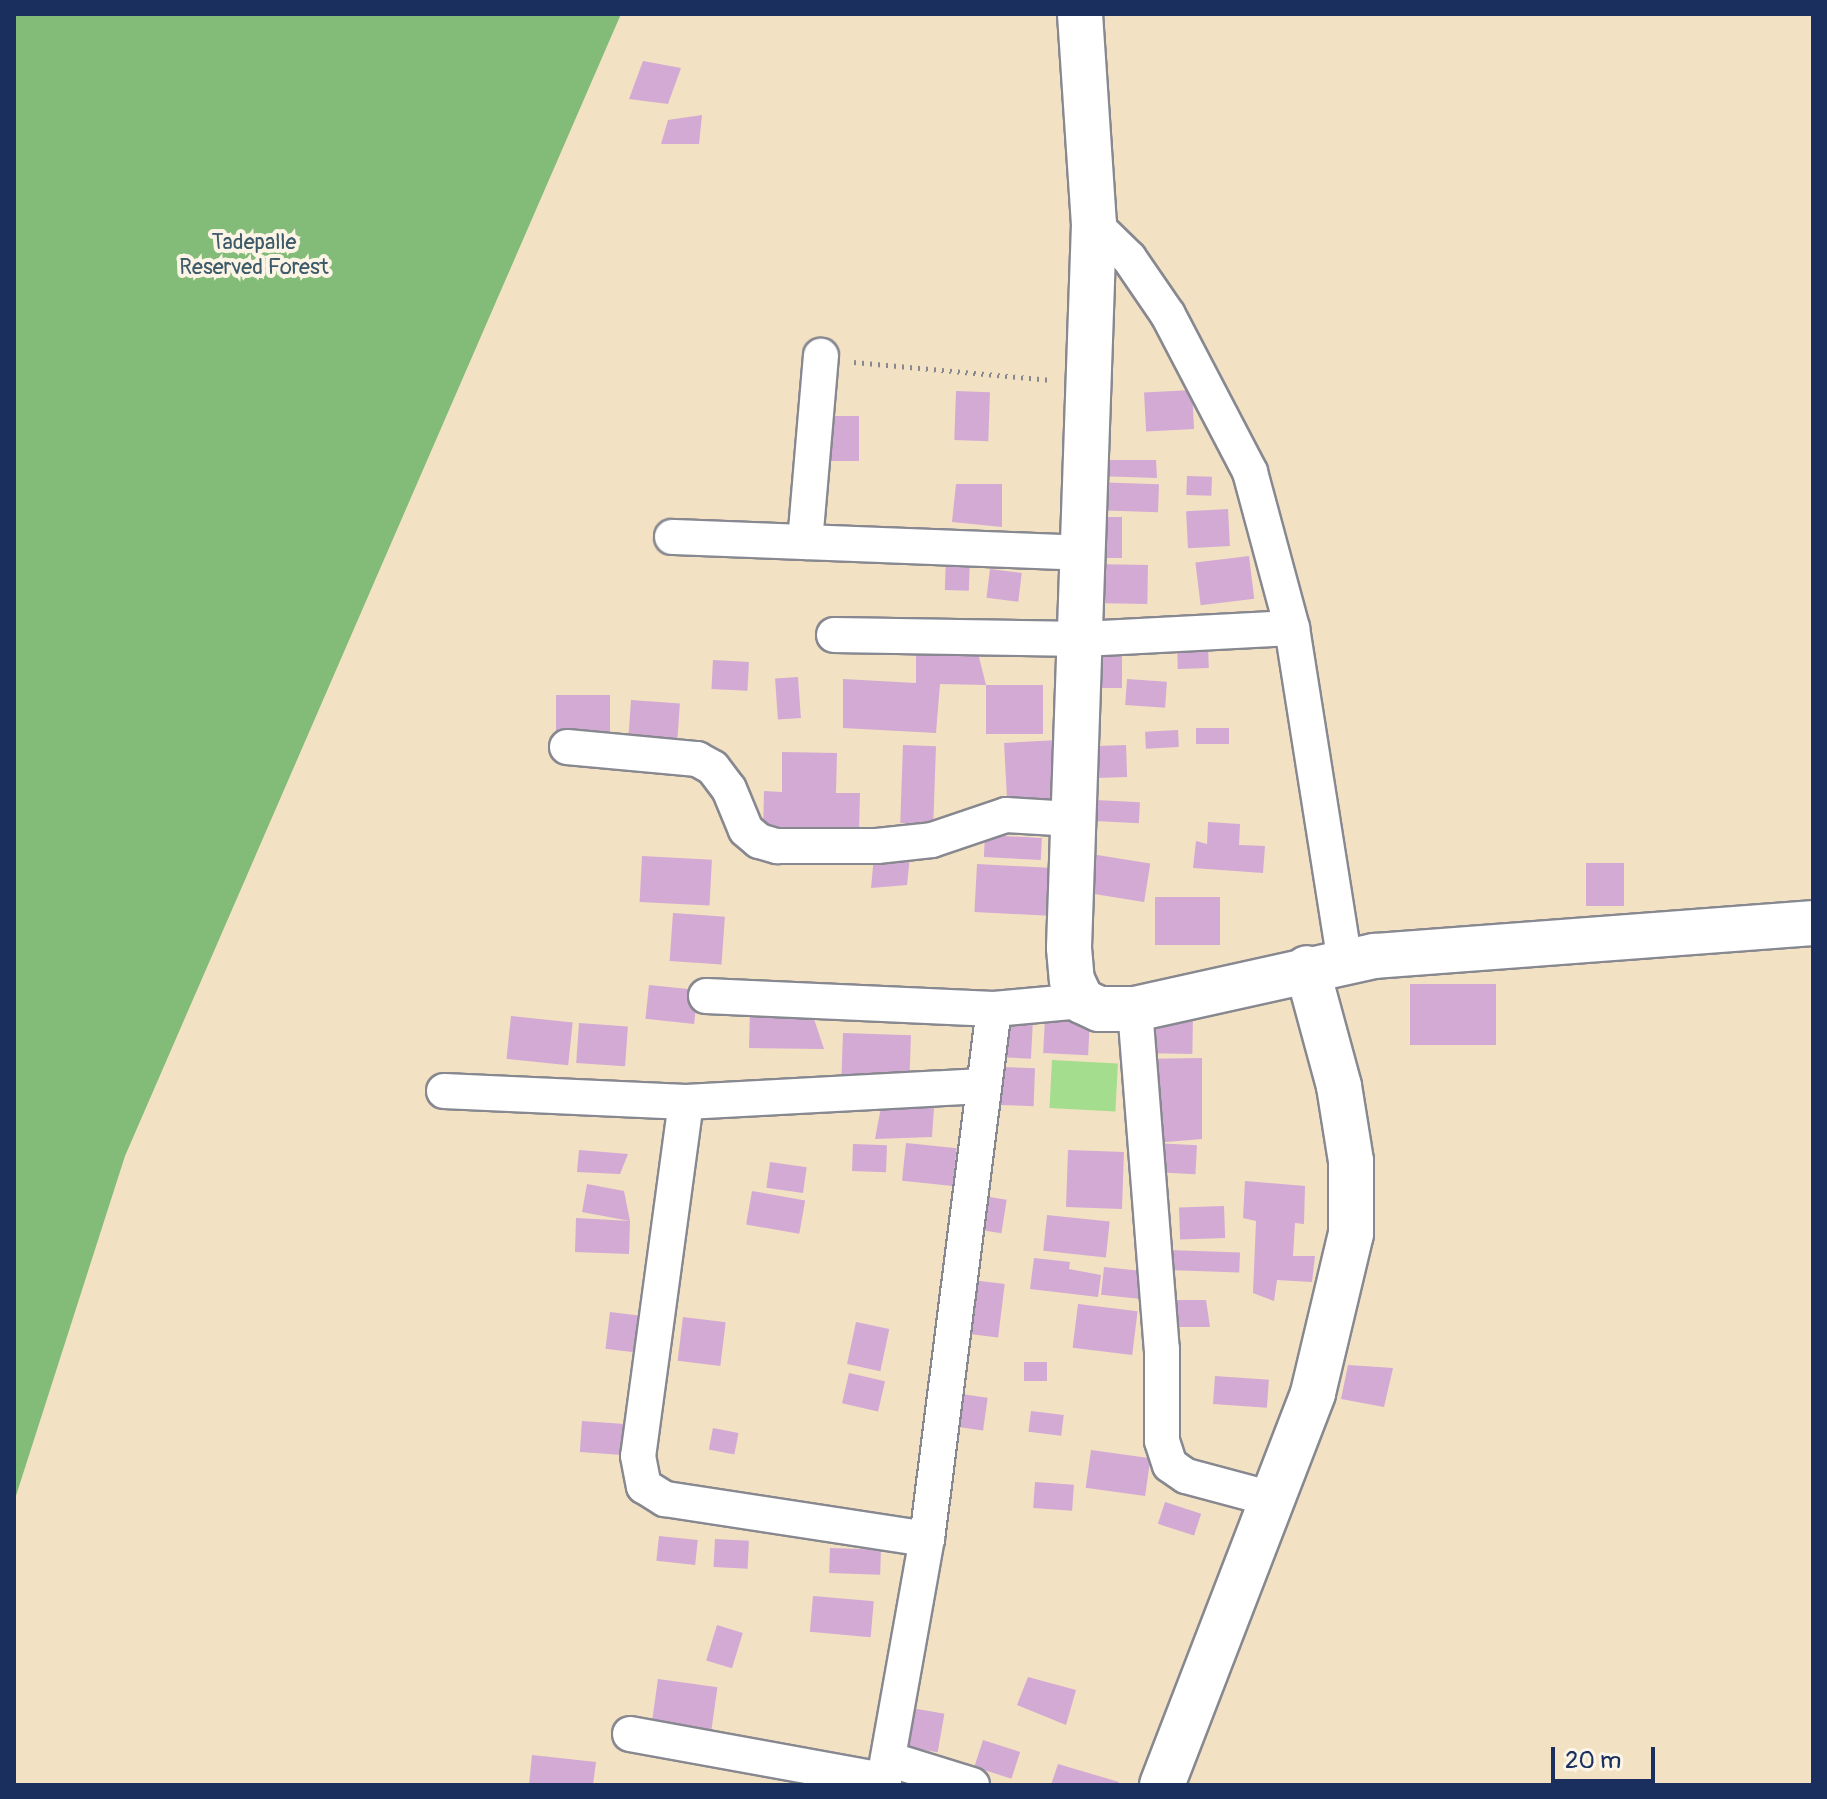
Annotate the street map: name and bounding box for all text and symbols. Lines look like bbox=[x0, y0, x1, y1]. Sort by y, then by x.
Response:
park label: Tadepalle Reserved Forest bbox=[179, 229, 329, 280]
scale bar bbox=[1555, 1731, 1659, 1781]
text: 20 m bbox=[1565, 1746, 1621, 1775]

